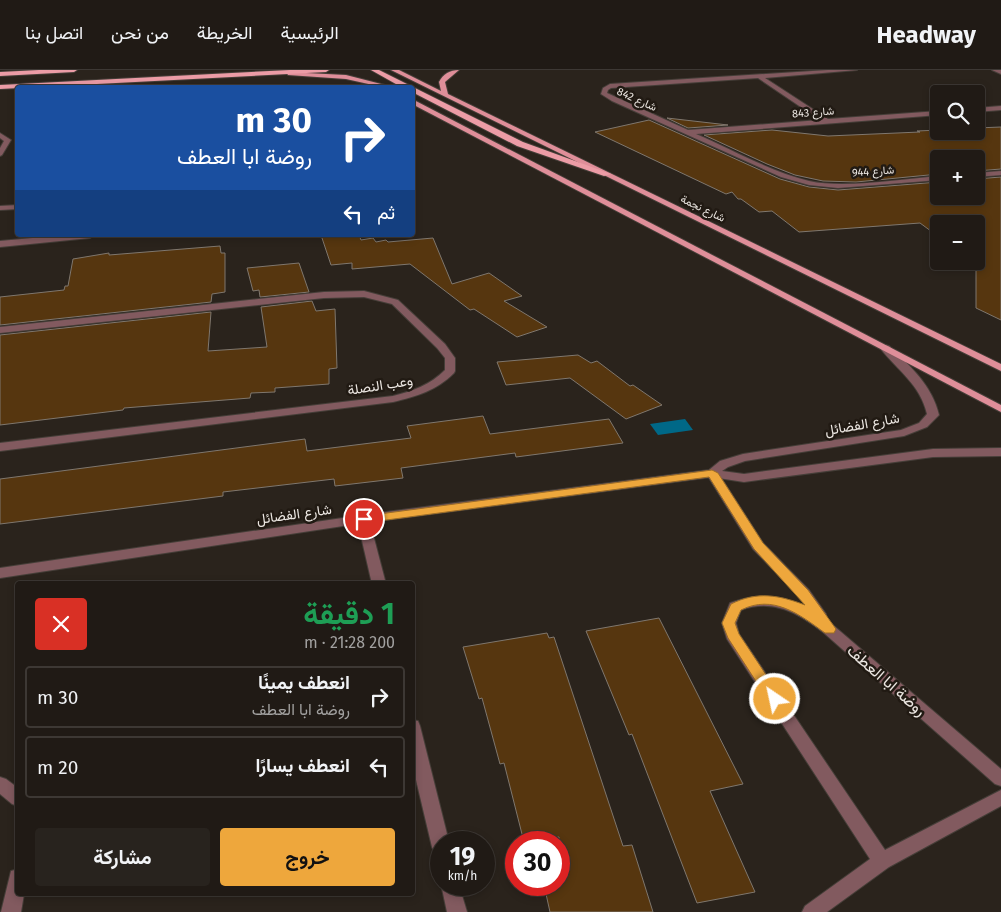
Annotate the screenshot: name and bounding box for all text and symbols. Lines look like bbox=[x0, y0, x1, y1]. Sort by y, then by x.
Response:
text: Headway bbox=[877, 21, 976, 49]
text: اتصل بنا bbox=[25, 22, 83, 44]
text: من نحن bbox=[111, 22, 169, 44]
text: الخريطة bbox=[197, 22, 253, 44]
text: الرئيسية bbox=[281, 22, 339, 44]
street label: شارع 842 bbox=[614, 85, 659, 115]
map controls bbox=[930, 85, 985, 270]
button: search bbox=[930, 85, 985, 140]
text: 30 m bbox=[235, 99, 312, 141]
icon: right bbox=[330, 105, 395, 170]
street label: شارع 843 bbox=[792, 105, 835, 121]
text: روضة ابا العطف bbox=[177, 143, 312, 170]
button: + bbox=[930, 150, 985, 205]
street label: شارع 944 bbox=[851, 164, 895, 180]
street label: شارع نجمة bbox=[678, 192, 727, 226]
icon: left bbox=[339, 200, 367, 228]
text: ثم bbox=[377, 201, 395, 224]
button: − bbox=[930, 215, 985, 270]
street label: وعب النصلة bbox=[346, 372, 414, 399]
street label: شارع الفضائل bbox=[823, 410, 901, 441]
pin bbox=[343, 498, 385, 540]
street label: شارع الفضائل bbox=[256, 501, 333, 530]
icon: arrive bbox=[350, 505, 378, 533]
text: 1 دقيقة bbox=[303, 596, 395, 632]
button: close bbox=[35, 598, 87, 650]
text: 200 m · 21:28 bbox=[304, 633, 395, 652]
street label: روضة ابا العطف bbox=[843, 641, 930, 721]
text: انعطف يمينًا bbox=[258, 671, 350, 694]
position arrow bbox=[748, 672, 800, 724]
icon: right bbox=[365, 683, 393, 711]
text: 30 m bbox=[37, 686, 78, 709]
text: روضة ابا العطف bbox=[252, 700, 350, 719]
icon: left bbox=[365, 753, 393, 781]
text: انعطف يسارًا bbox=[256, 754, 350, 777]
text: 20 m bbox=[37, 756, 78, 779]
button: مشاركة bbox=[35, 828, 210, 886]
button: خروج bbox=[220, 828, 395, 886]
speed limit sign: 30 bbox=[505, 831, 570, 896]
text: 19 bbox=[450, 842, 475, 872]
text: km/h bbox=[448, 869, 477, 883]

